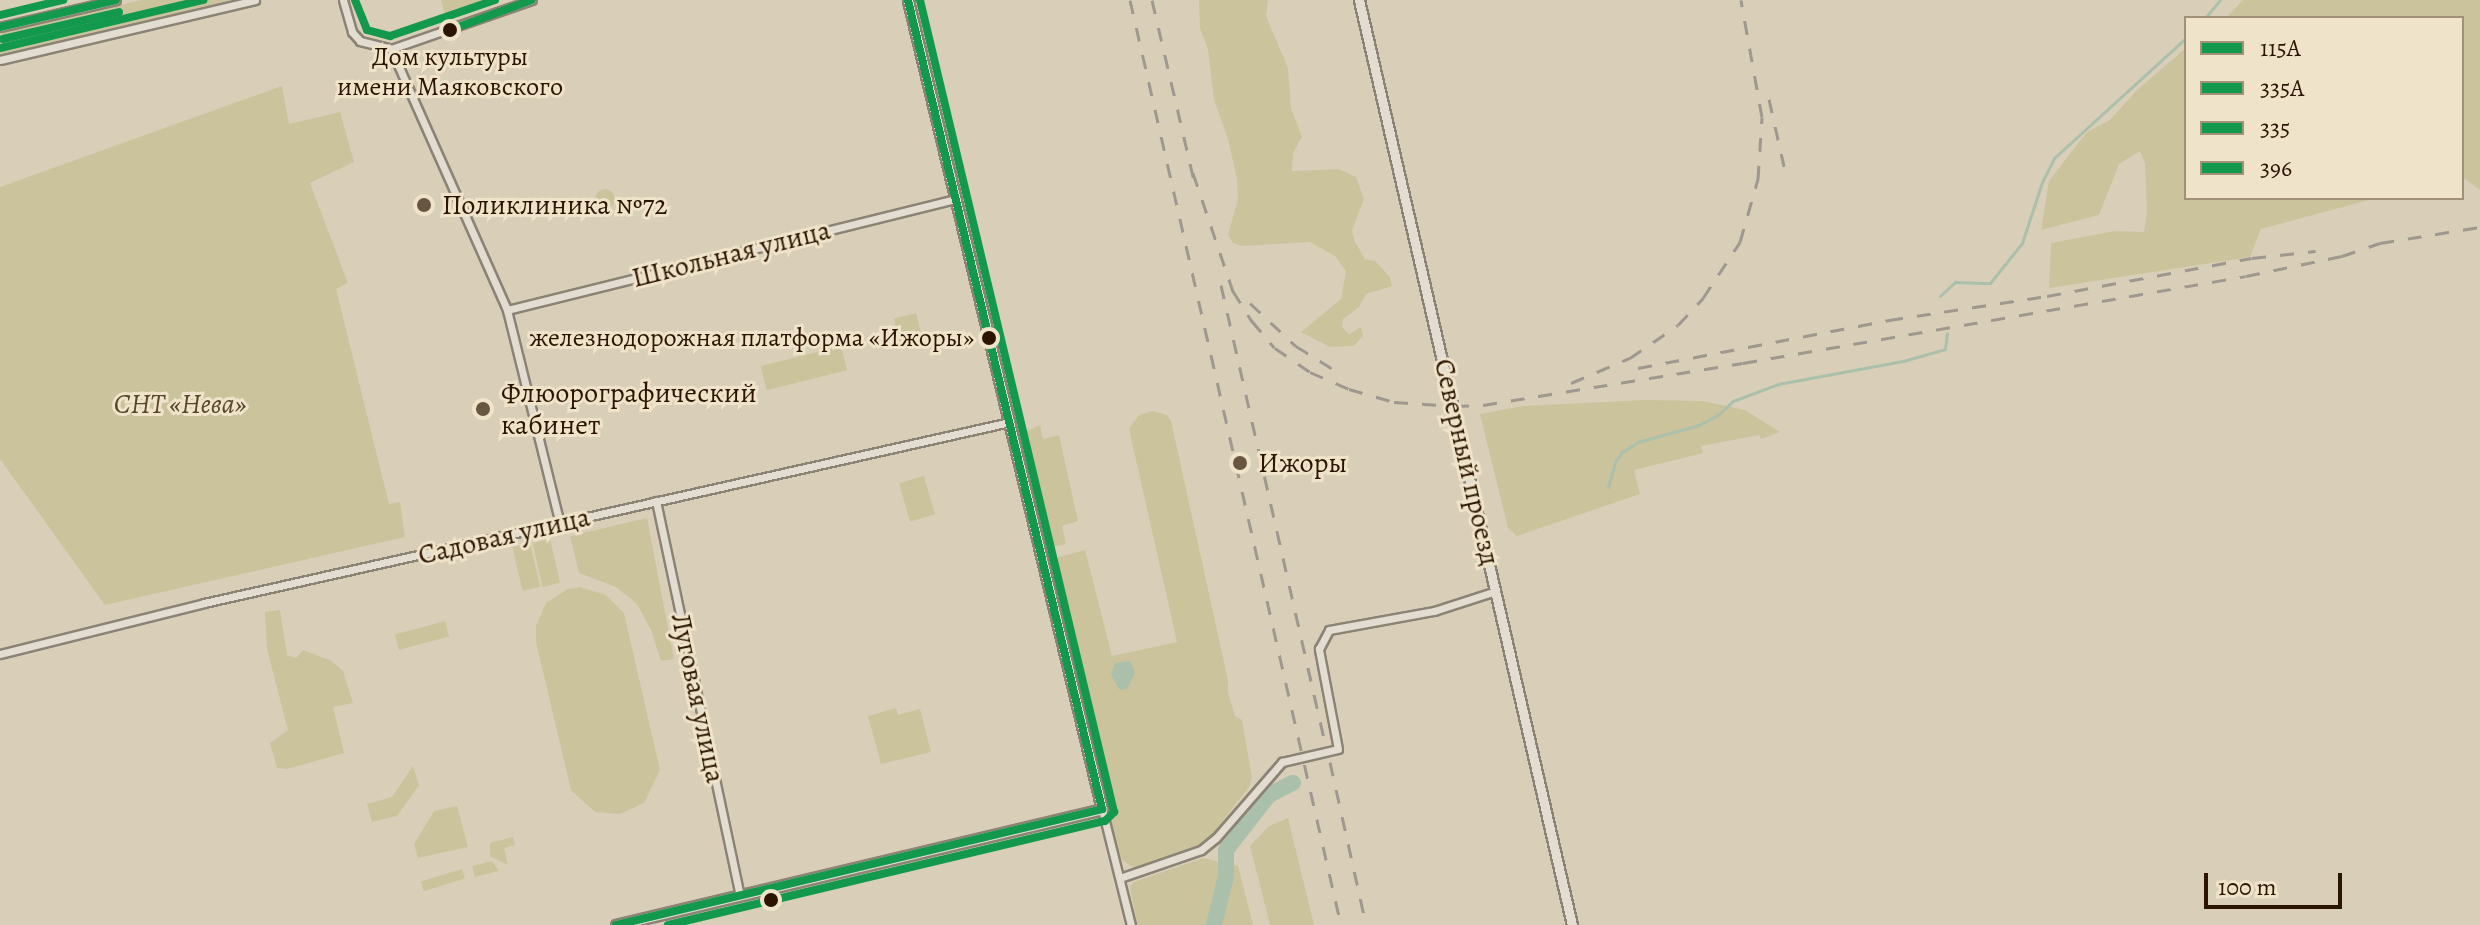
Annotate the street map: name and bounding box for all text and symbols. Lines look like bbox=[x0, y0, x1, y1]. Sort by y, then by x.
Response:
legend bbox=[2184, 16, 2464, 200]
marker: Дом культуры имени Маяковского bbox=[442, 22, 458, 38]
text: 115А bbox=[2260, 32, 2301, 64]
place label: Дом культуры имени Маяковского bbox=[337, 41, 563, 102]
text: 335А bbox=[2260, 72, 2304, 104]
text: 335 bbox=[2260, 112, 2290, 144]
text: 396 bbox=[2260, 152, 2292, 184]
place label: Поликлиника №72 bbox=[442, 188, 668, 222]
marker: Поликлиника №72 bbox=[413, 194, 435, 216]
street label: Школьная улица bbox=[628, 213, 834, 295]
place label: железнодорожная платформа «Ижоры» bbox=[529, 322, 974, 354]
marker: железнодорожная платформа «Ижоры» bbox=[981, 330, 997, 346]
street label: Северный проезд bbox=[1427, 356, 1507, 568]
place label: Флюорографический кабинет bbox=[501, 376, 757, 442]
park label: СНТ «Нева» bbox=[114, 387, 246, 421]
marker: Флюорографический кабинет bbox=[472, 398, 494, 420]
place label: Ижоры bbox=[1258, 446, 1347, 480]
marker: Ижоры bbox=[1229, 452, 1251, 474]
street label: Садовая улица bbox=[415, 500, 593, 572]
street label: Луговая улица bbox=[664, 610, 732, 786]
scale bar bbox=[2208, 857, 2346, 907]
text: 100 m bbox=[2218, 871, 2277, 903]
unlabelled marker bbox=[763, 892, 779, 908]

